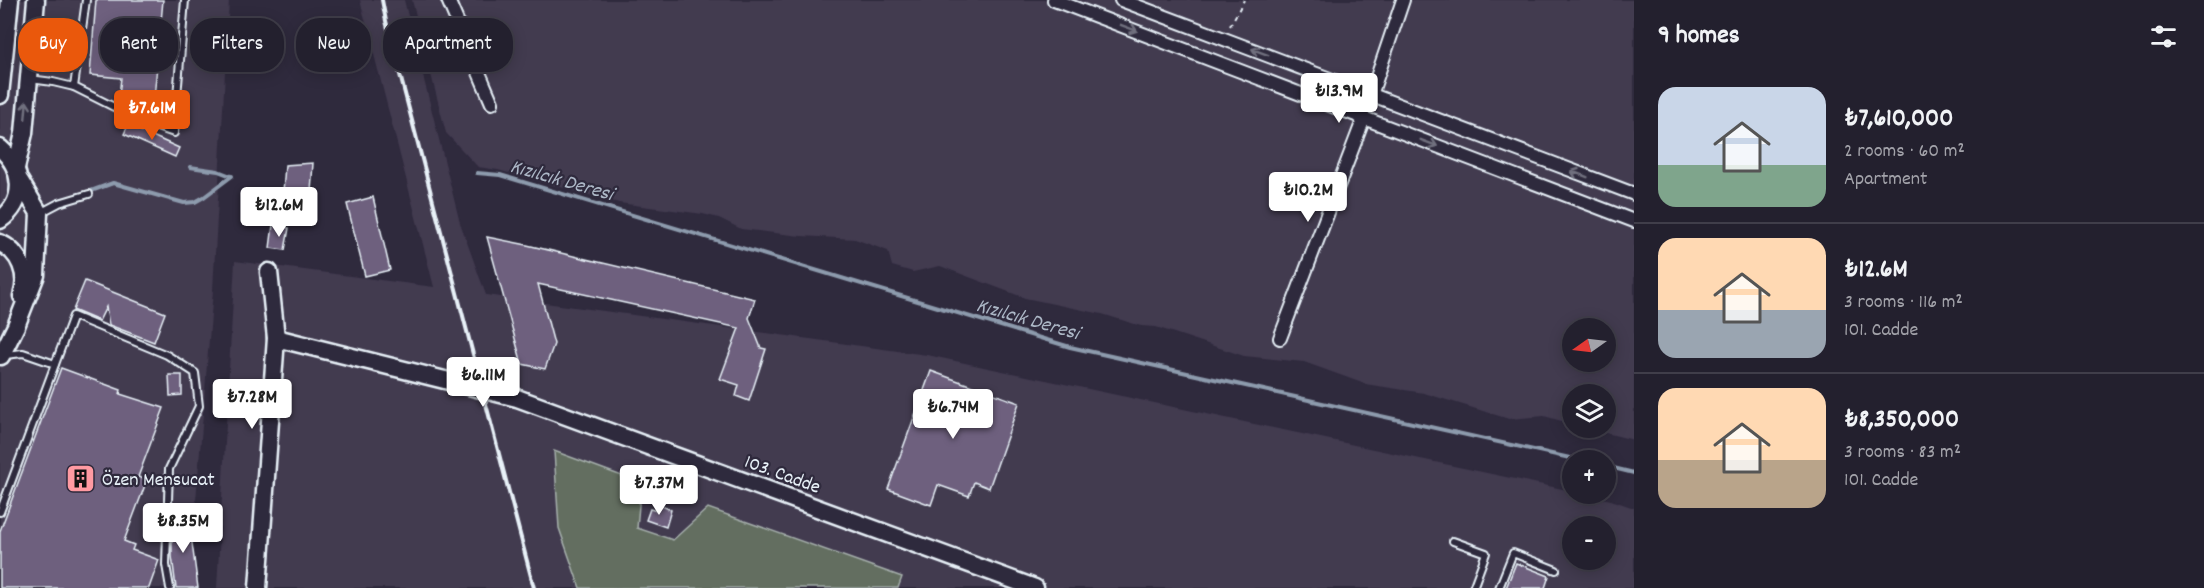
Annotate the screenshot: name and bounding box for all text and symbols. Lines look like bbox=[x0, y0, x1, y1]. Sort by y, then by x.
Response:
chip: Buy bbox=[18, 18, 88, 72]
chip: Rent bbox=[100, 18, 178, 72]
chip: Filters bbox=[190, 18, 284, 72]
chip: New bbox=[296, 18, 371, 72]
chip: Apartment bbox=[383, 18, 513, 72]
text: 9 homes bbox=[1658, 18, 1740, 55]
icon: filters bbox=[2147, 20, 2180, 53]
one-way arrow bbox=[1119, 24, 1137, 35]
one-way arrow bbox=[1251, 46, 1269, 57]
pin: ₺13.9M bbox=[1290, 73, 1388, 124]
text: ₺13.9M bbox=[1315, 78, 1363, 106]
pin: ₺7.61M bbox=[103, 90, 201, 141]
text: ₺7.61M bbox=[128, 95, 176, 123]
one-way arrow bbox=[21, 101, 32, 121]
text: ₺7,610,000 bbox=[1844, 101, 1953, 138]
icon: home bbox=[1706, 111, 1778, 183]
one-way arrow bbox=[1419, 138, 1437, 149]
text: 2 rooms · 60 m² bbox=[1844, 138, 1965, 166]
water label: Kızılcık Deresi bbox=[506, 153, 619, 212]
text: Apartment bbox=[1844, 166, 1927, 194]
one-way arrow bbox=[1570, 167, 1589, 178]
pin: ₺10.2M bbox=[1259, 172, 1357, 223]
text: ₺10.2M bbox=[1283, 177, 1333, 205]
pin: ₺12.6M bbox=[230, 187, 328, 238]
text: ₺12.6M bbox=[254, 192, 304, 220]
text: ₺12.6M bbox=[1844, 252, 1908, 289]
icon: home bbox=[1706, 262, 1778, 334]
text: 3 rooms · 116 m² bbox=[1844, 289, 1963, 317]
water label: Kızılcık Deresi bbox=[972, 292, 1085, 351]
text: 101. Cadde bbox=[1844, 317, 1918, 345]
north arrow bbox=[1562, 318, 1616, 372]
map controls bbox=[1562, 318, 1616, 570]
pin: ₺6.11M bbox=[434, 357, 532, 408]
text: ₺6.11M bbox=[461, 362, 505, 390]
pin: ₺7.28M bbox=[203, 379, 301, 430]
text: ₺7.28M bbox=[227, 384, 277, 412]
button: layers bbox=[1562, 384, 1616, 438]
pin: ₺6.74M bbox=[904, 389, 1002, 440]
text: ₺6.74M bbox=[927, 394, 979, 422]
text: ₺8,350,000 bbox=[1844, 402, 1959, 439]
icon: home bbox=[1706, 412, 1778, 484]
text: 3 rooms · 83 m² bbox=[1844, 439, 1961, 467]
street label: 103. Cadde bbox=[740, 449, 824, 503]
button: + bbox=[1562, 450, 1616, 504]
building icon: Özen Mensucat bbox=[65, 462, 97, 494]
pin: ₺7.37M bbox=[610, 465, 708, 516]
place label: Özen Mensucat bbox=[102, 467, 215, 495]
text: 101. Cadde bbox=[1844, 467, 1918, 495]
text: ₺7.37M bbox=[634, 470, 684, 498]
pin: ₺8.35M bbox=[134, 503, 232, 554]
text: ₺8.35M bbox=[157, 508, 209, 536]
button: − bbox=[1562, 516, 1616, 570]

